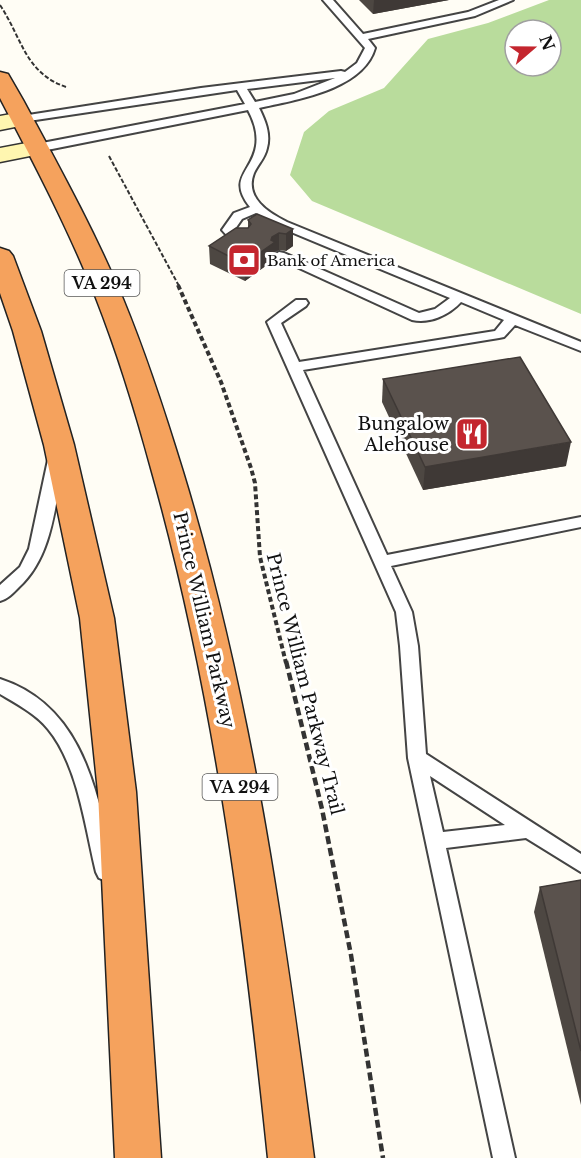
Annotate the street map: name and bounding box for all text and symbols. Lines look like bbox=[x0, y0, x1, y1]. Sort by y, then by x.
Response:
north arrow bbox=[503, 18, 563, 78]
text: N bbox=[535, 32, 559, 53]
bank icon: Bank of America bbox=[226, 242, 262, 278]
place label: Bank of America bbox=[267, 251, 396, 270]
road number: VA 294 bbox=[64, 270, 140, 296]
place label: Bungalow Alehouse bbox=[357, 413, 450, 456]
restaurant icon: Bungalow Alehouse bbox=[454, 416, 490, 452]
street label: Prince William Parkway bbox=[168, 510, 240, 731]
street label: Prince William Parkway Trail bbox=[262, 551, 348, 817]
road number: VA 294 bbox=[202, 774, 278, 800]

